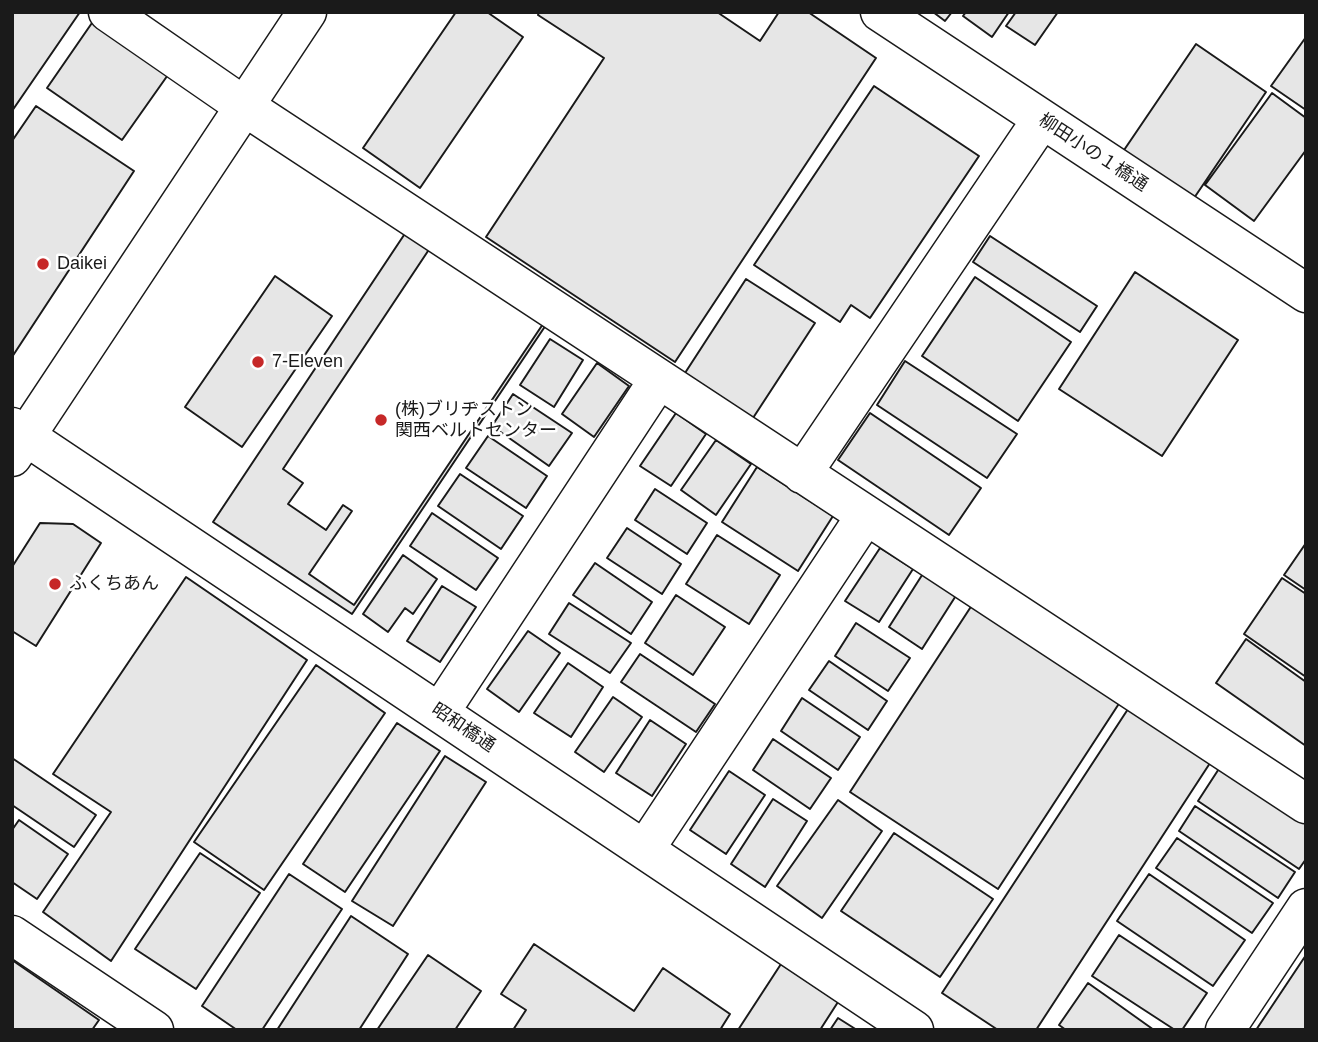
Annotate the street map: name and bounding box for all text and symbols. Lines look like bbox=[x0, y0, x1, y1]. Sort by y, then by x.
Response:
street label: 柳田小の１橋通 bbox=[1034, 110, 1152, 196]
place label: Daikei bbox=[57, 253, 107, 275]
marker: Daikei bbox=[35, 256, 51, 272]
place label: 7-Eleven bbox=[272, 351, 343, 373]
marker: 7-Eleven bbox=[250, 354, 266, 370]
place label: (株)ブリヂストン 関西ベルトセンター bbox=[395, 399, 557, 442]
marker: (株)ブリヂストン 関西ベルトセンター bbox=[373, 412, 389, 428]
place label: ふくちあん bbox=[69, 573, 159, 595]
marker: ふくちあん bbox=[47, 576, 63, 592]
street label: 昭和橋通 bbox=[427, 699, 499, 757]

